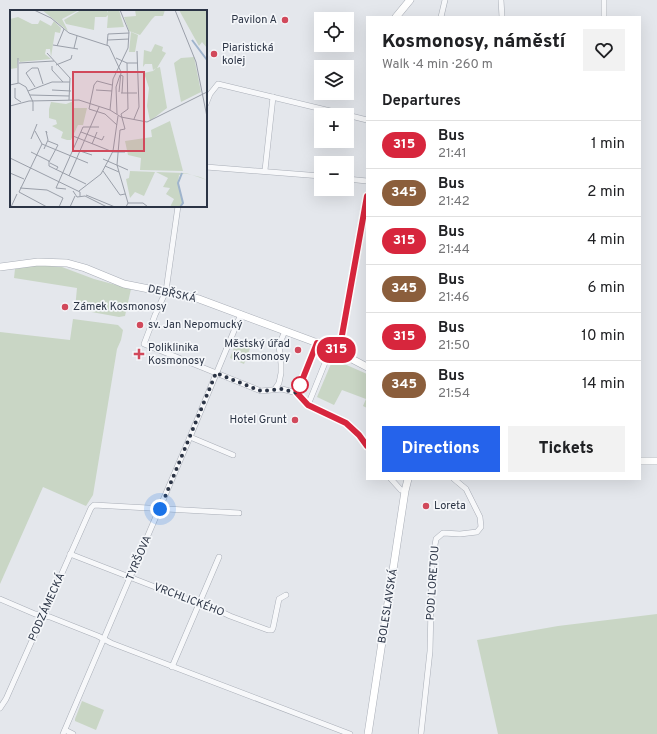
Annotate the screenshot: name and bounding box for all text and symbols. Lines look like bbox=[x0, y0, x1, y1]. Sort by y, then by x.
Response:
inset map bbox=[10, 10, 207, 207]
map controls bbox=[314, 12, 354, 196]
button: locate bbox=[314, 12, 354, 52]
place label: Pavilon A bbox=[231, 13, 277, 27]
marker: Pavilon A bbox=[280, 15, 290, 25]
button: heart bbox=[583, 29, 625, 71]
text: Kosmonosy, náměstí bbox=[382, 30, 565, 54]
place label: Piaristická kolej bbox=[222, 41, 274, 68]
marker: Piaristická kolej bbox=[209, 49, 219, 59]
text: Walk · 4 min · 260 m bbox=[382, 57, 493, 73]
button: layers bbox=[314, 60, 354, 100]
text: Departures bbox=[382, 92, 461, 111]
button: + bbox=[314, 108, 354, 148]
text: Bus bbox=[438, 127, 465, 146]
text: 1 min bbox=[591, 135, 625, 154]
text: 315 bbox=[393, 136, 415, 153]
text: 21:41 bbox=[438, 146, 467, 162]
button: − bbox=[314, 156, 354, 196]
text: Bus bbox=[438, 175, 465, 194]
text: 2 min bbox=[587, 183, 625, 202]
text: 345 bbox=[391, 184, 417, 201]
text: 21:42 bbox=[438, 194, 470, 210]
text: Bus bbox=[438, 223, 465, 242]
text: 4 min bbox=[587, 231, 625, 250]
text: 315 bbox=[393, 232, 415, 249]
text: 21:44 bbox=[438, 242, 470, 258]
text: Bus bbox=[438, 271, 465, 290]
text: 6 min bbox=[588, 279, 625, 298]
text: 345 bbox=[391, 280, 417, 297]
street label: DEBŘSKÁ bbox=[146, 281, 198, 306]
text: 21:46 bbox=[438, 290, 470, 306]
place label: Zámek Kosmonosy bbox=[73, 300, 167, 314]
marker: Zámek Kosmonosy bbox=[60, 302, 70, 312]
place label: sv. Jan Nepomucký bbox=[148, 318, 243, 332]
text: Bus bbox=[438, 319, 465, 338]
marker: sv. Jan Nepomucký bbox=[135, 320, 145, 330]
text: 10 min bbox=[581, 327, 625, 346]
text: 315 bbox=[393, 328, 415, 345]
place label: Městský úřad Kosmonosy bbox=[224, 337, 290, 364]
line badge: 315 bbox=[313, 337, 359, 363]
text: 21:50 bbox=[438, 338, 470, 354]
place label: Poliklinika Kosmonosy bbox=[148, 341, 205, 368]
text: 315 bbox=[325, 341, 347, 358]
marker: Městský úřad Kosmonosy bbox=[293, 345, 303, 355]
marker: Poliklinika Kosmonosy bbox=[133, 348, 145, 360]
text: Bus bbox=[438, 367, 465, 386]
text: 14 min bbox=[582, 375, 625, 394]
unlabelled marker bbox=[291, 376, 309, 394]
text: 345 bbox=[391, 376, 417, 393]
text: 21:54 bbox=[438, 386, 470, 402]
place label: Hotel Grunt bbox=[230, 413, 287, 427]
marker: Hotel Grunt bbox=[290, 415, 300, 425]
button: Directions bbox=[382, 426, 500, 472]
button: Tickets bbox=[508, 426, 625, 472]
your location bbox=[150, 499, 170, 519]
place label: Loreta bbox=[434, 499, 466, 513]
marker: Loreta bbox=[421, 501, 431, 511]
street label: TYRŠOVA bbox=[122, 533, 155, 583]
street label: POD LORETOU bbox=[423, 545, 443, 621]
street label: BOLESLAVSKÁ bbox=[374, 568, 401, 644]
street label: PODZÁMECKÁ bbox=[25, 570, 68, 643]
street label: VRCHLICKÉHO bbox=[152, 579, 227, 620]

